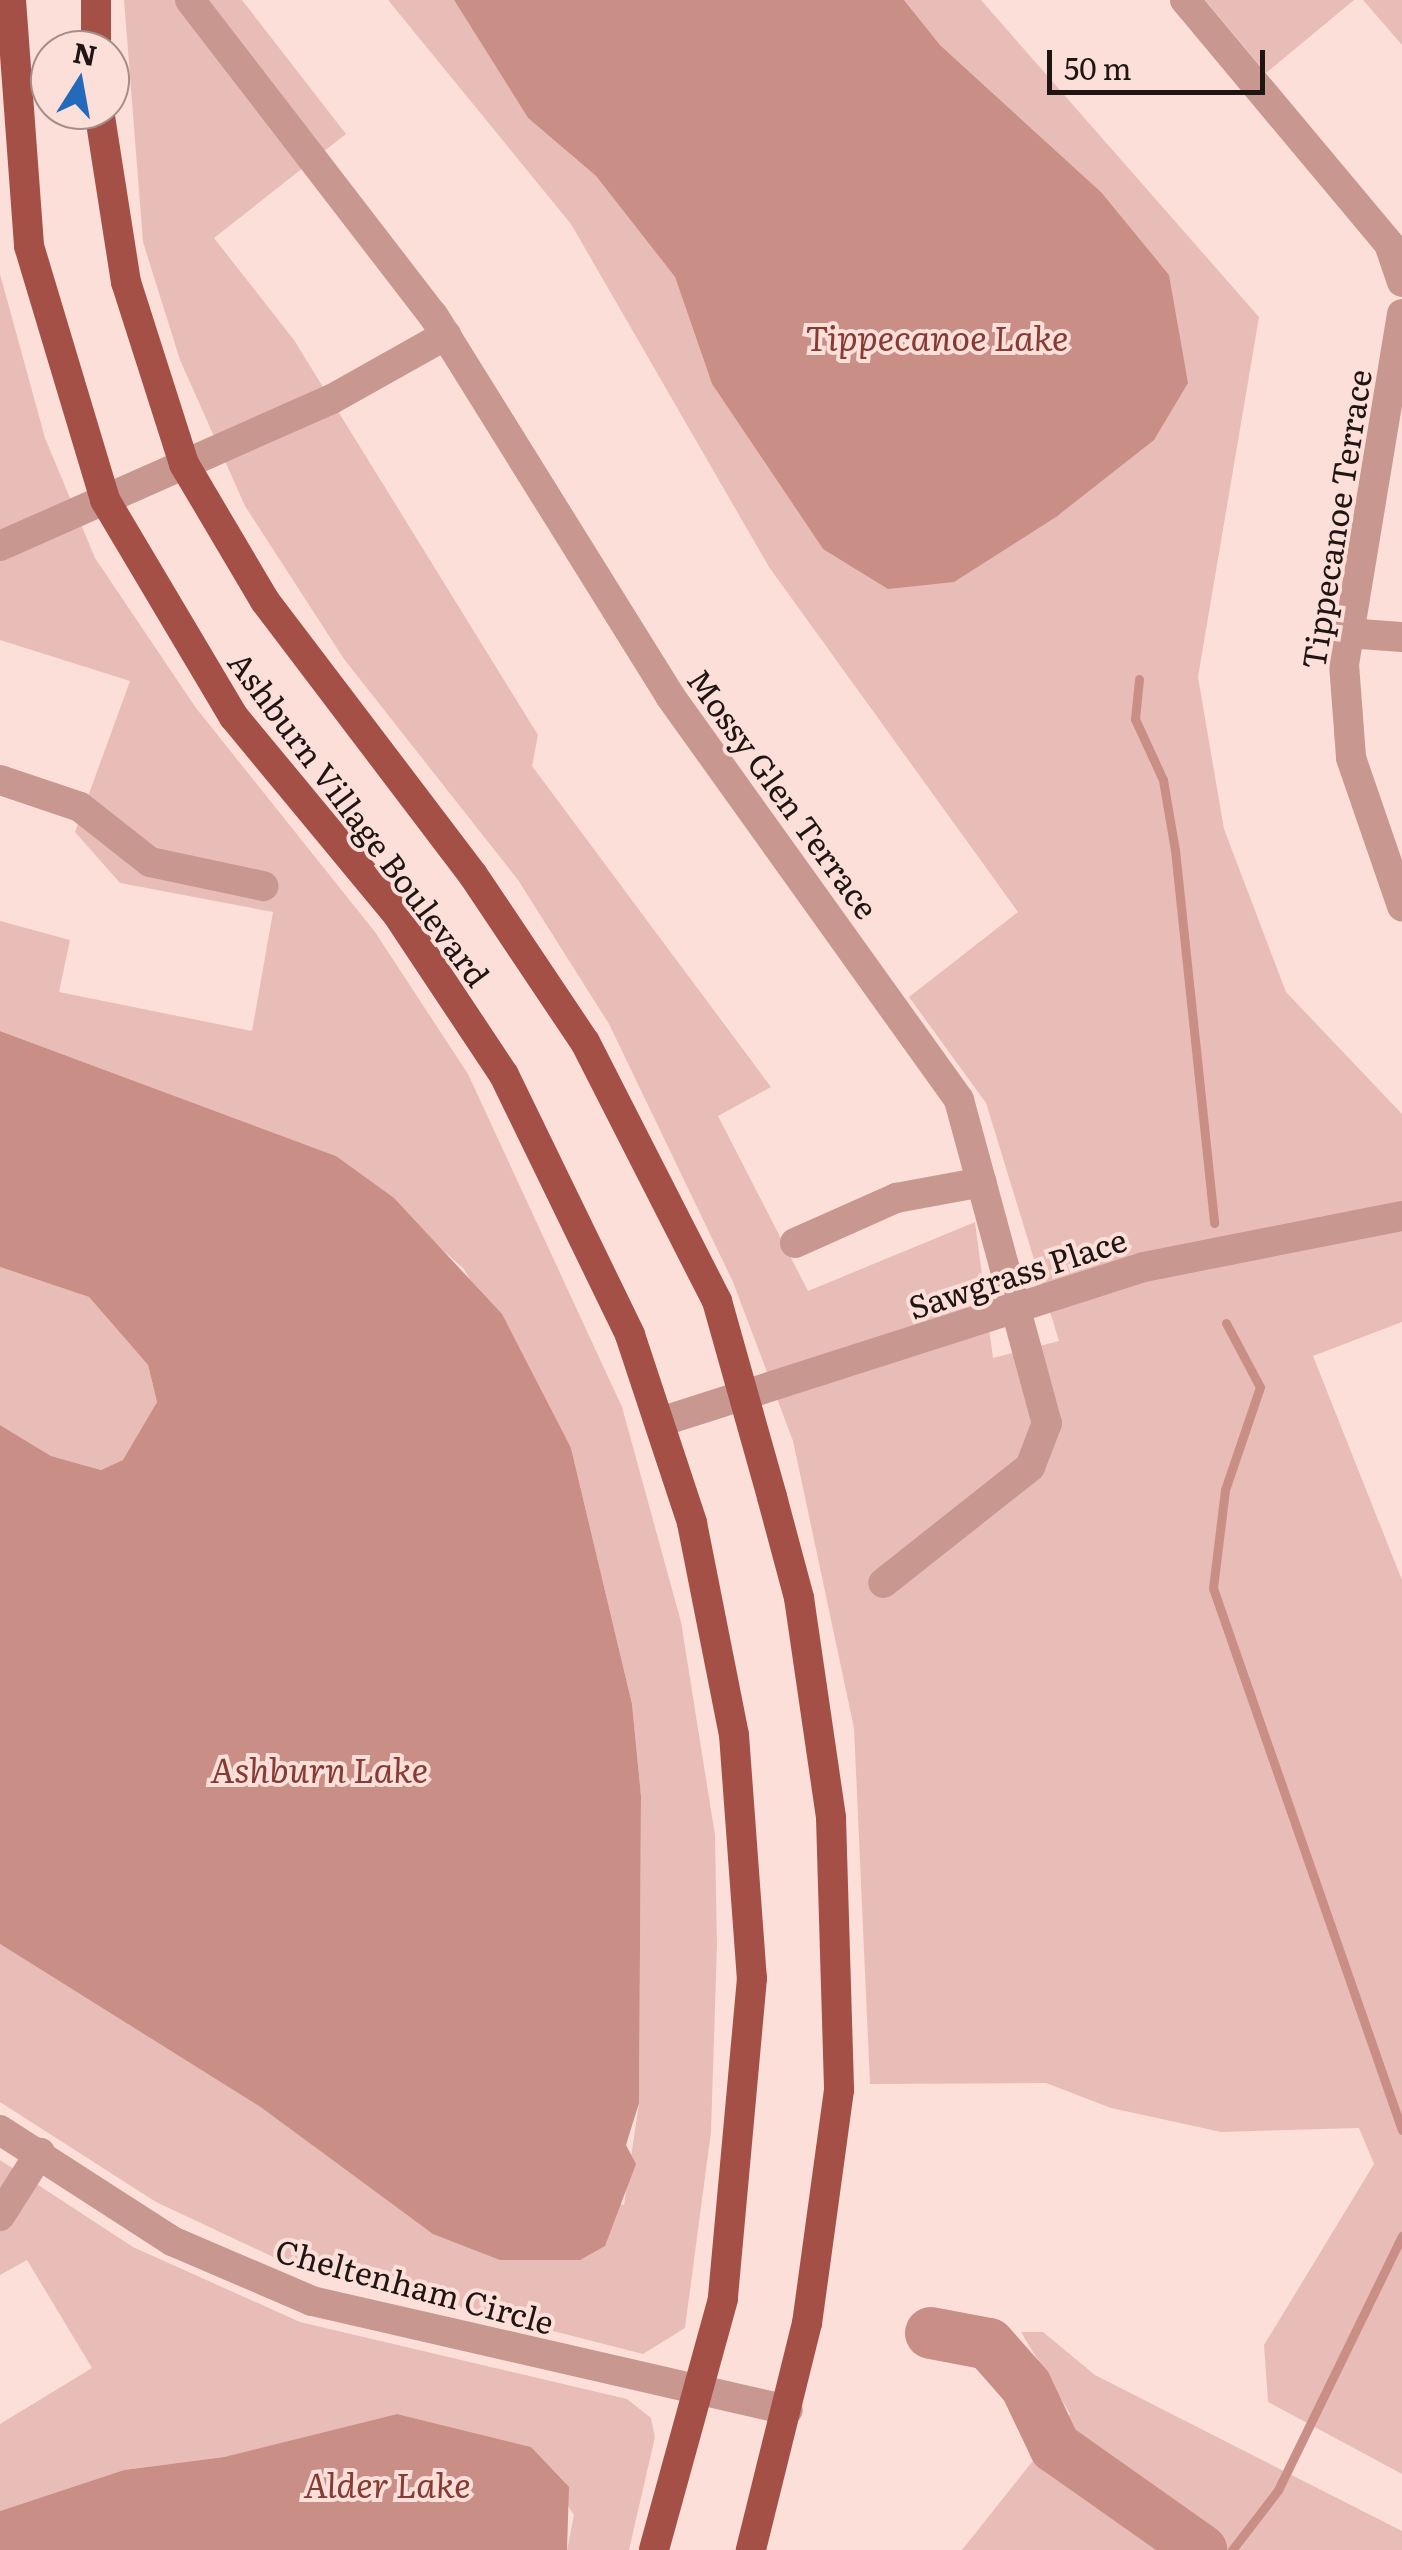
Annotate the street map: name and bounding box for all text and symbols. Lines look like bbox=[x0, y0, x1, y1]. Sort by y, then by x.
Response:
north arrow bbox=[30, 30, 130, 130]
text: N bbox=[70, 30, 101, 75]
scale bar bbox=[1052, 30, 1270, 92]
text: 50 m bbox=[1064, 45, 1132, 89]
water label: Tippecanoe Lake bbox=[805, 315, 1069, 357]
street label: Tippecanoe Terrace bbox=[1292, 366, 1378, 672]
street label: Ashburn Village Boulevard bbox=[221, 643, 499, 993]
street label: Mossy Glen Terrace bbox=[681, 661, 887, 925]
street label: Sawgrass Place bbox=[903, 1219, 1131, 1325]
water label: Ashburn Lake bbox=[210, 1747, 428, 1789]
street label: Cheltenham Circle bbox=[272, 2229, 558, 2341]
water label: Alder Lake bbox=[303, 2462, 471, 2504]

